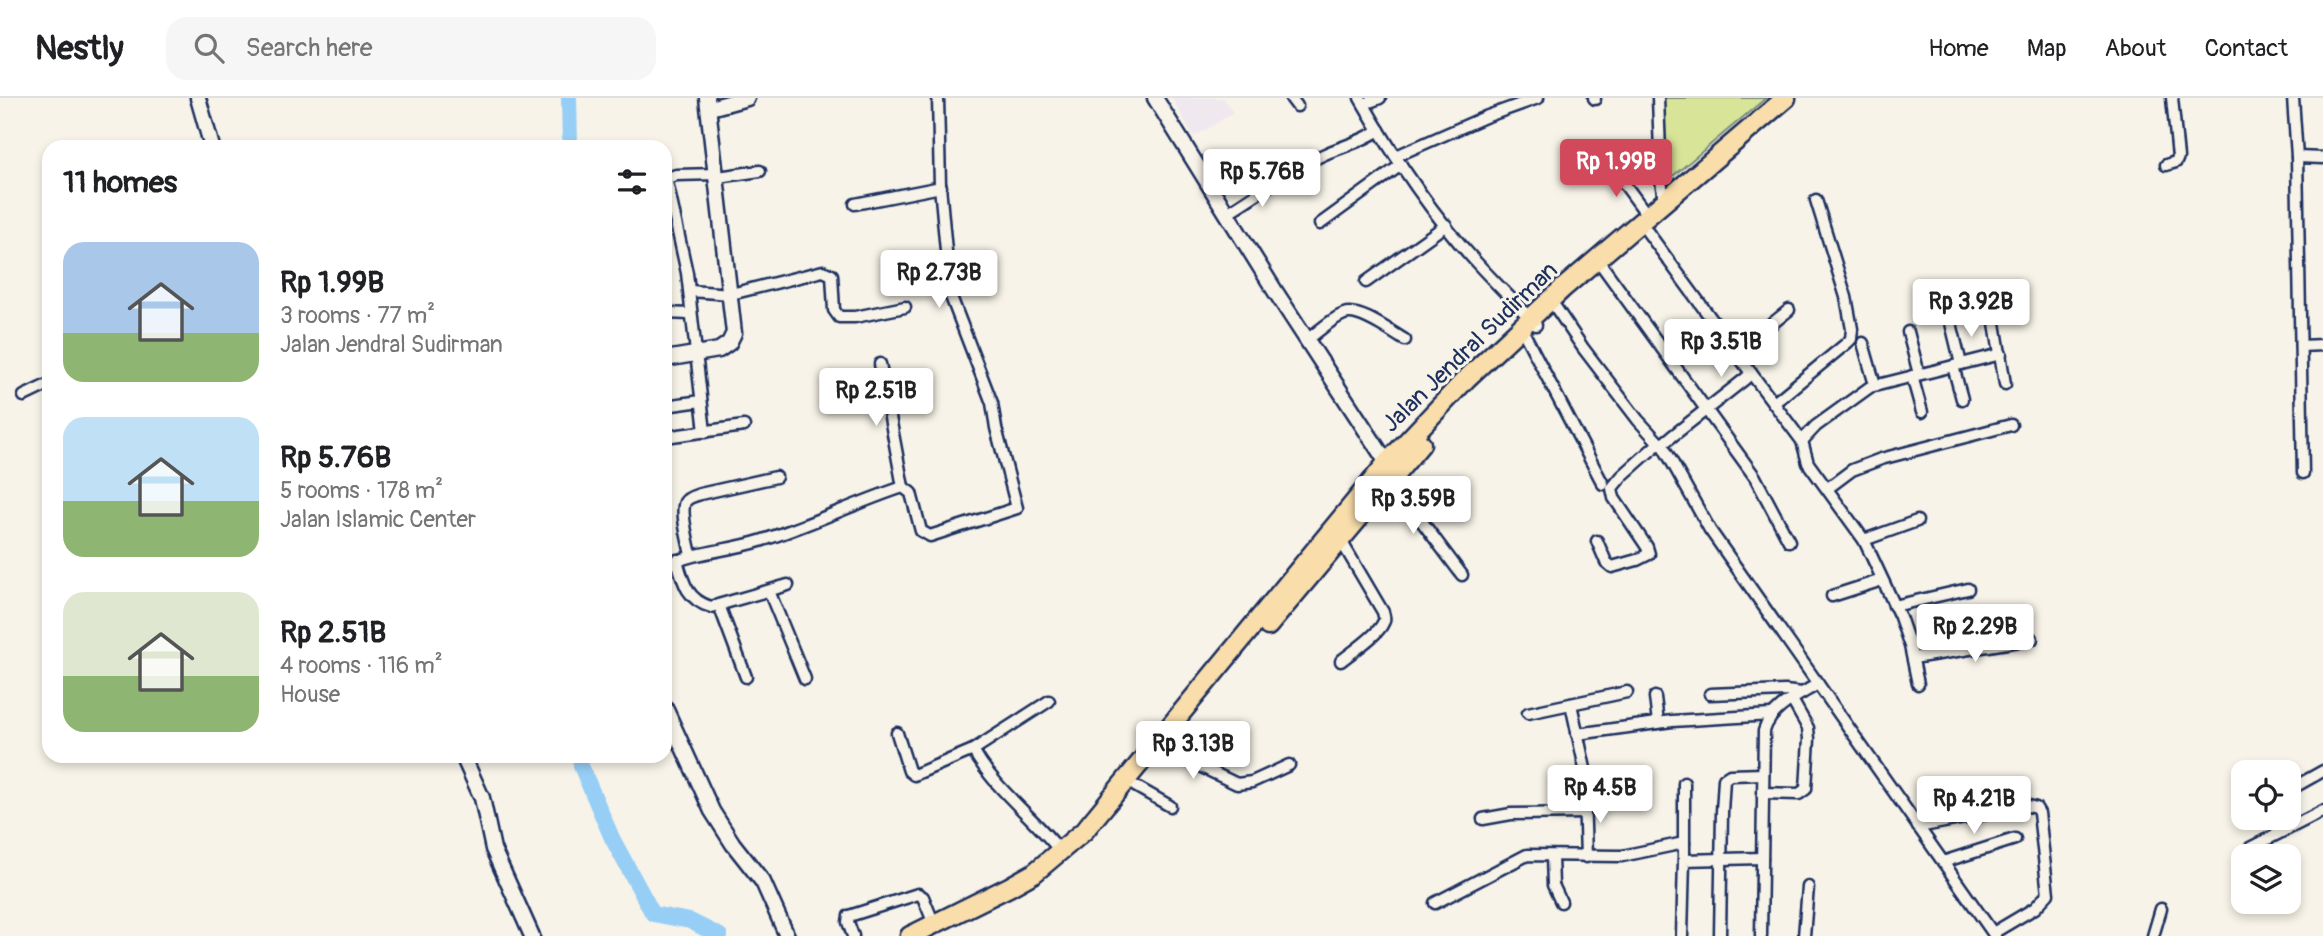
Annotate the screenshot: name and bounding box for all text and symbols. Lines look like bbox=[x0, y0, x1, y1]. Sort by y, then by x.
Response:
search box bbox=[166, 17, 656, 80]
text: Nestly bbox=[35, 28, 124, 69]
icon: search bbox=[190, 29, 228, 67]
text: Search here bbox=[246, 32, 373, 64]
text: Home bbox=[1928, 34, 1989, 63]
text: Map bbox=[2027, 34, 2067, 63]
text: About bbox=[2105, 34, 2167, 63]
text: Contact bbox=[2205, 34, 2288, 63]
pin: Rp 1.99B bbox=[1544, 140, 1688, 199]
text: Rp 1.99B bbox=[1576, 147, 1656, 176]
pin: Rp 5.76B bbox=[1190, 150, 1334, 209]
text: Rp 5.76B bbox=[1219, 157, 1305, 186]
icon: filters bbox=[613, 163, 651, 201]
text: 11 homes bbox=[63, 164, 177, 201]
pin: Rp 2.73B bbox=[867, 250, 1011, 310]
street label: Jalan Jendral Sudirman bbox=[1376, 256, 1564, 438]
text: Rp 2.73B bbox=[896, 258, 982, 287]
text: Rp 1.99B bbox=[280, 264, 384, 301]
icon: home bbox=[119, 270, 203, 354]
pin: Rp 3.92B bbox=[1899, 280, 2043, 339]
text: Rp 3.92B bbox=[1929, 287, 2013, 316]
text: 3 rooms · 77 m² bbox=[280, 301, 435, 330]
pin: Rp 3.51B bbox=[1649, 320, 1793, 379]
text: Rp 3.51B bbox=[1680, 327, 1762, 356]
text: Jalan Jendral Sudirman bbox=[280, 330, 503, 359]
pin: Rp 2.51B bbox=[804, 368, 948, 428]
text: Rp 2.51B bbox=[835, 376, 917, 405]
text: Rp 5.76B bbox=[280, 439, 391, 476]
icon: home bbox=[119, 445, 203, 529]
text: 5 rooms · 178 m² bbox=[280, 476, 443, 505]
pin: Rp 3.59B bbox=[1341, 476, 1485, 536]
text: Rp 3.59B bbox=[1371, 484, 1455, 513]
text: Jalan Islamic Center bbox=[280, 505, 476, 534]
pin: Rp 2.29B bbox=[1903, 604, 2047, 664]
text: Rp 2.29B bbox=[1933, 612, 2017, 641]
text: Rp 2.51B bbox=[280, 614, 386, 651]
icon: home bbox=[119, 620, 203, 704]
text: 4 rooms · 116 m² bbox=[280, 651, 443, 680]
text: House bbox=[280, 680, 340, 709]
pin: Rp 3.13B bbox=[1121, 722, 1265, 781]
text: Rp 3.13B bbox=[1152, 729, 1234, 758]
map controls bbox=[2231, 760, 2301, 914]
button: locate bbox=[2231, 760, 2301, 830]
pin: Rp 4.5B bbox=[1535, 766, 1665, 825]
text: Rp 4.5B bbox=[1563, 773, 1637, 802]
pin: Rp 4.21B bbox=[1902, 776, 2046, 836]
text: Rp 4.21B bbox=[1933, 784, 2015, 813]
button: layers bbox=[2231, 844, 2301, 914]

